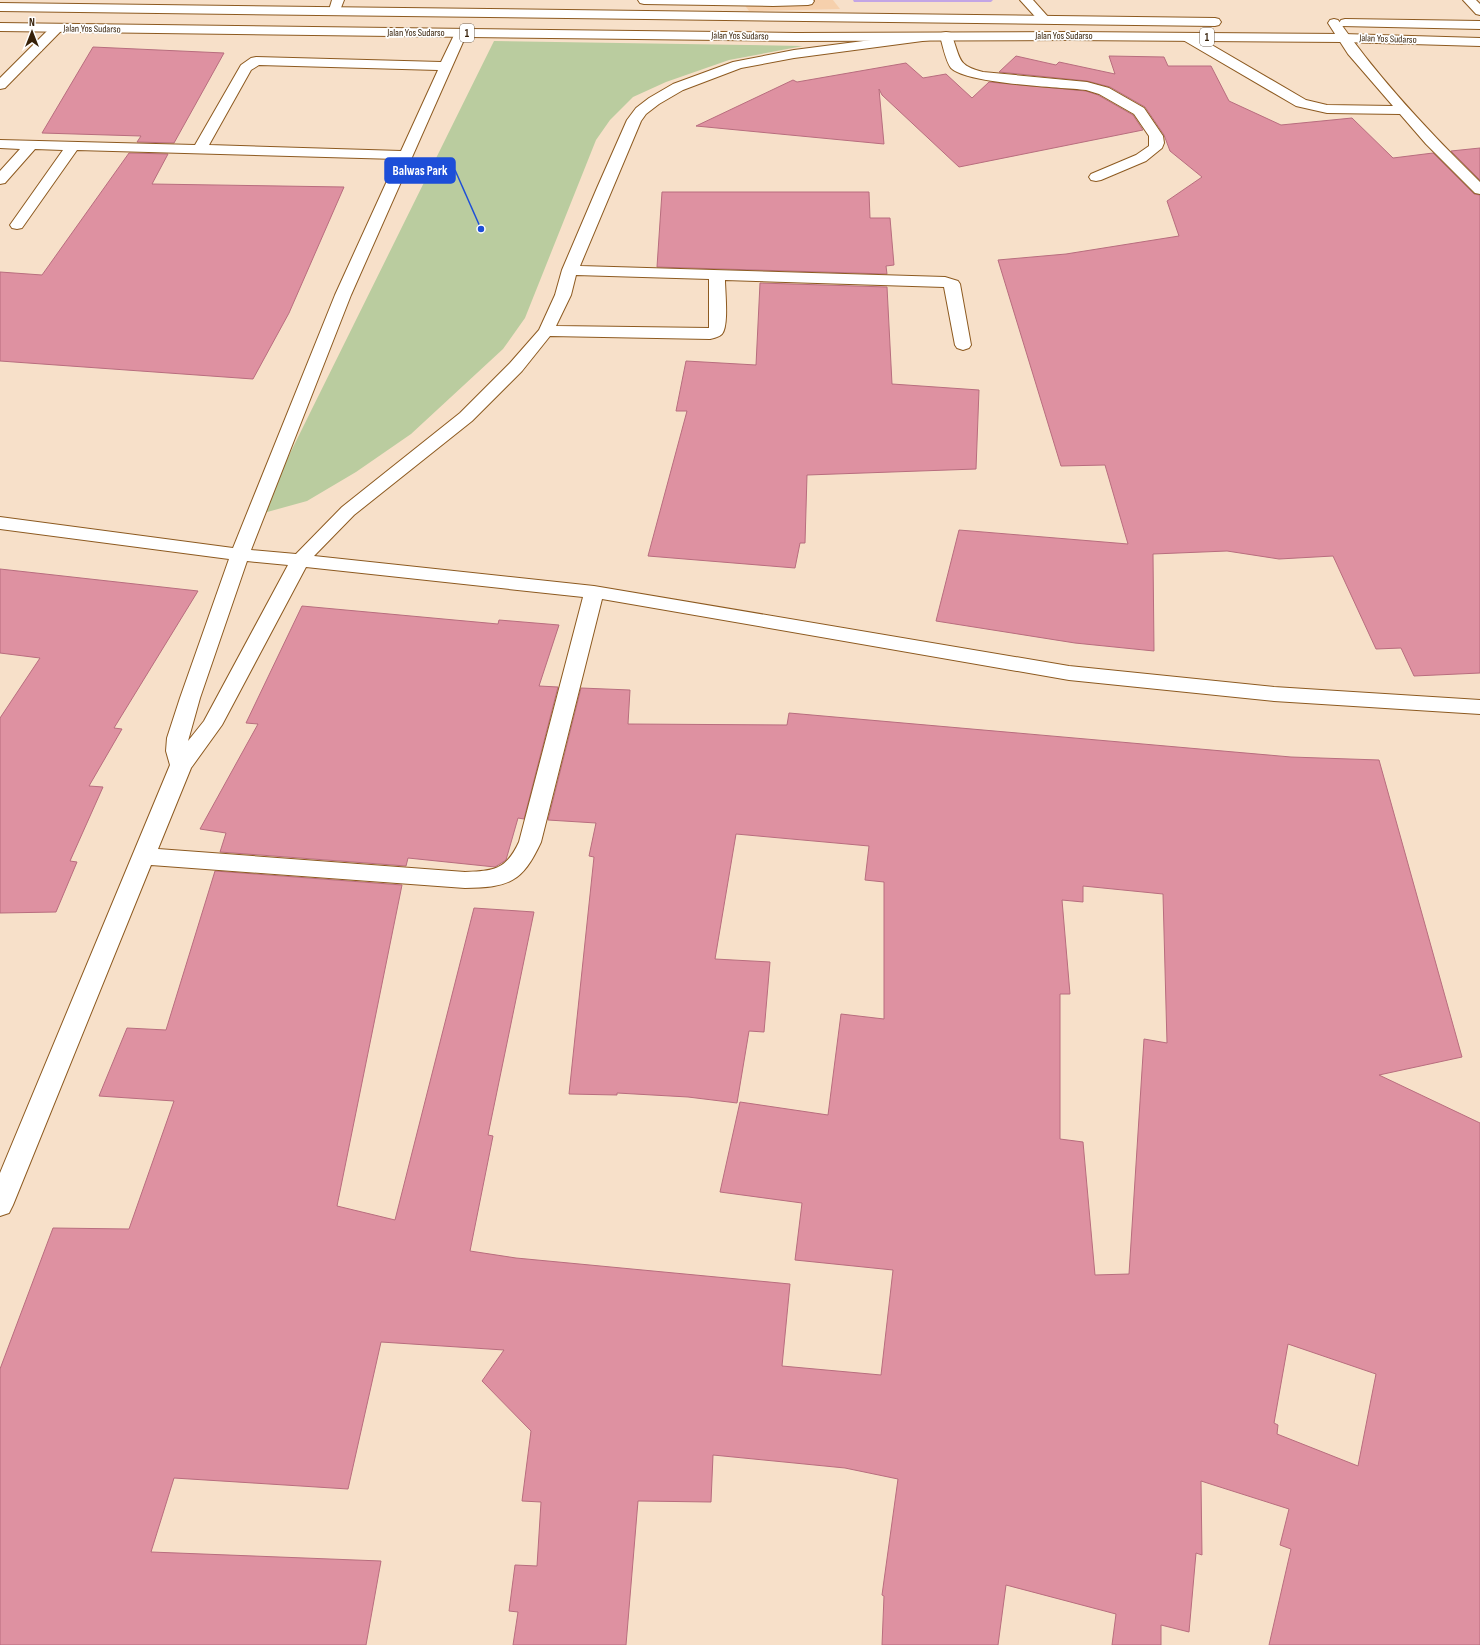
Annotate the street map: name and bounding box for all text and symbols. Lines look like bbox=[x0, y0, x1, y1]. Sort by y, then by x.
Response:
north arrow bbox=[12, 12, 52, 52]
text: N bbox=[29, 16, 35, 29]
street label: Jalan Yos Sudarso bbox=[62, 22, 121, 36]
road number: 1 bbox=[460, 24, 474, 42]
street label: Jalan Yos Sudarso bbox=[386, 27, 445, 39]
road number: 1 bbox=[1200, 28, 1214, 46]
street label: Jalan Yos Sudarso bbox=[710, 29, 769, 43]
street label: Jalan Yos Sudarso bbox=[1034, 30, 1093, 42]
street label: Jalan Yos Sudarso bbox=[1358, 32, 1417, 46]
callout: Balwas Park bbox=[385, 158, 455, 183]
text: Balwas Park bbox=[393, 163, 448, 179]

